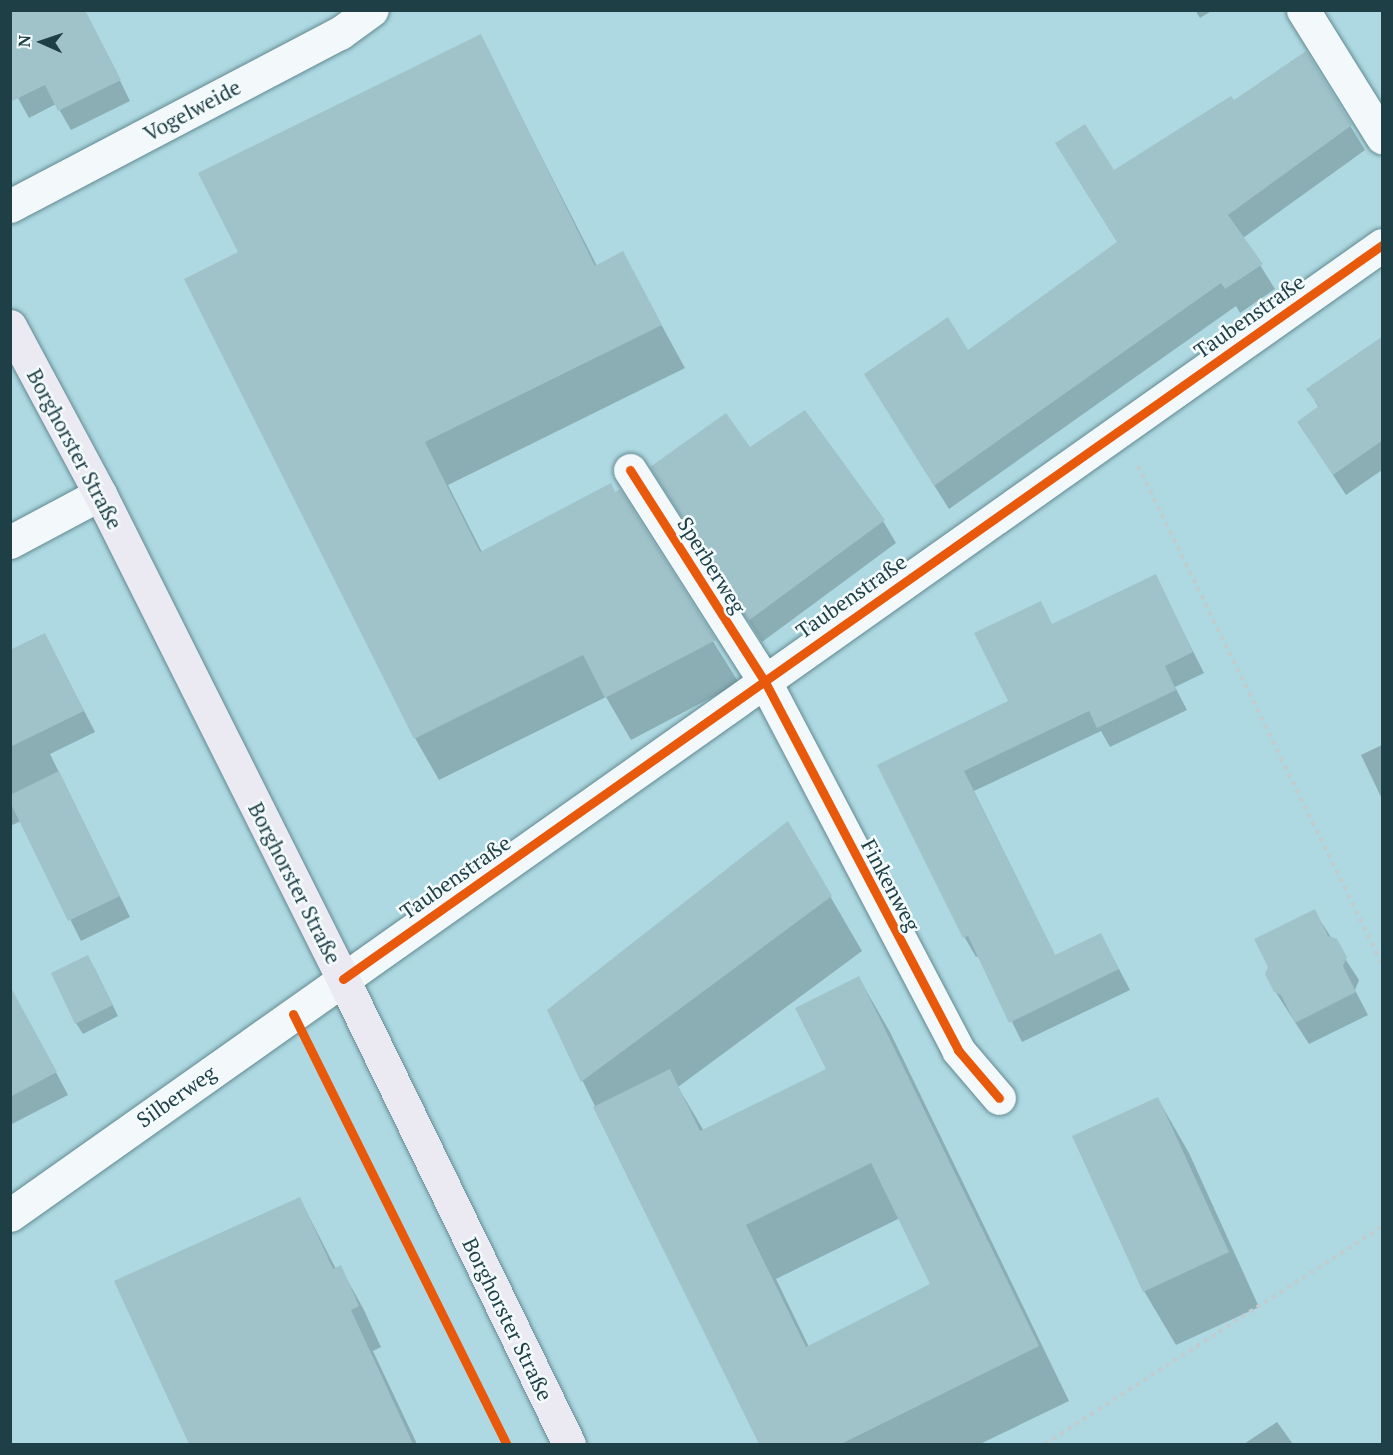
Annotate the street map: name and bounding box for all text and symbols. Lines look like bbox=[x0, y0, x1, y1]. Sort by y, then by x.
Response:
north arrow bbox=[12, 12, 72, 72]
text: N bbox=[13, 34, 35, 48]
street label: Vogelweide bbox=[139, 74, 245, 146]
street label: Taubenstraße bbox=[1189, 269, 1309, 363]
street label: Borghorster Straße bbox=[22, 365, 128, 533]
street label: Sperberweg bbox=[673, 512, 751, 618]
street label: Taubenstraße bbox=[791, 549, 911, 643]
street label: Borghorster Straße bbox=[243, 798, 347, 968]
street label: Taubenstraße bbox=[395, 830, 515, 924]
street label: Finkenweg bbox=[856, 835, 926, 935]
street label: Silberweg bbox=[132, 1060, 220, 1132]
street label: Borghorster Straße bbox=[458, 1234, 558, 1404]

